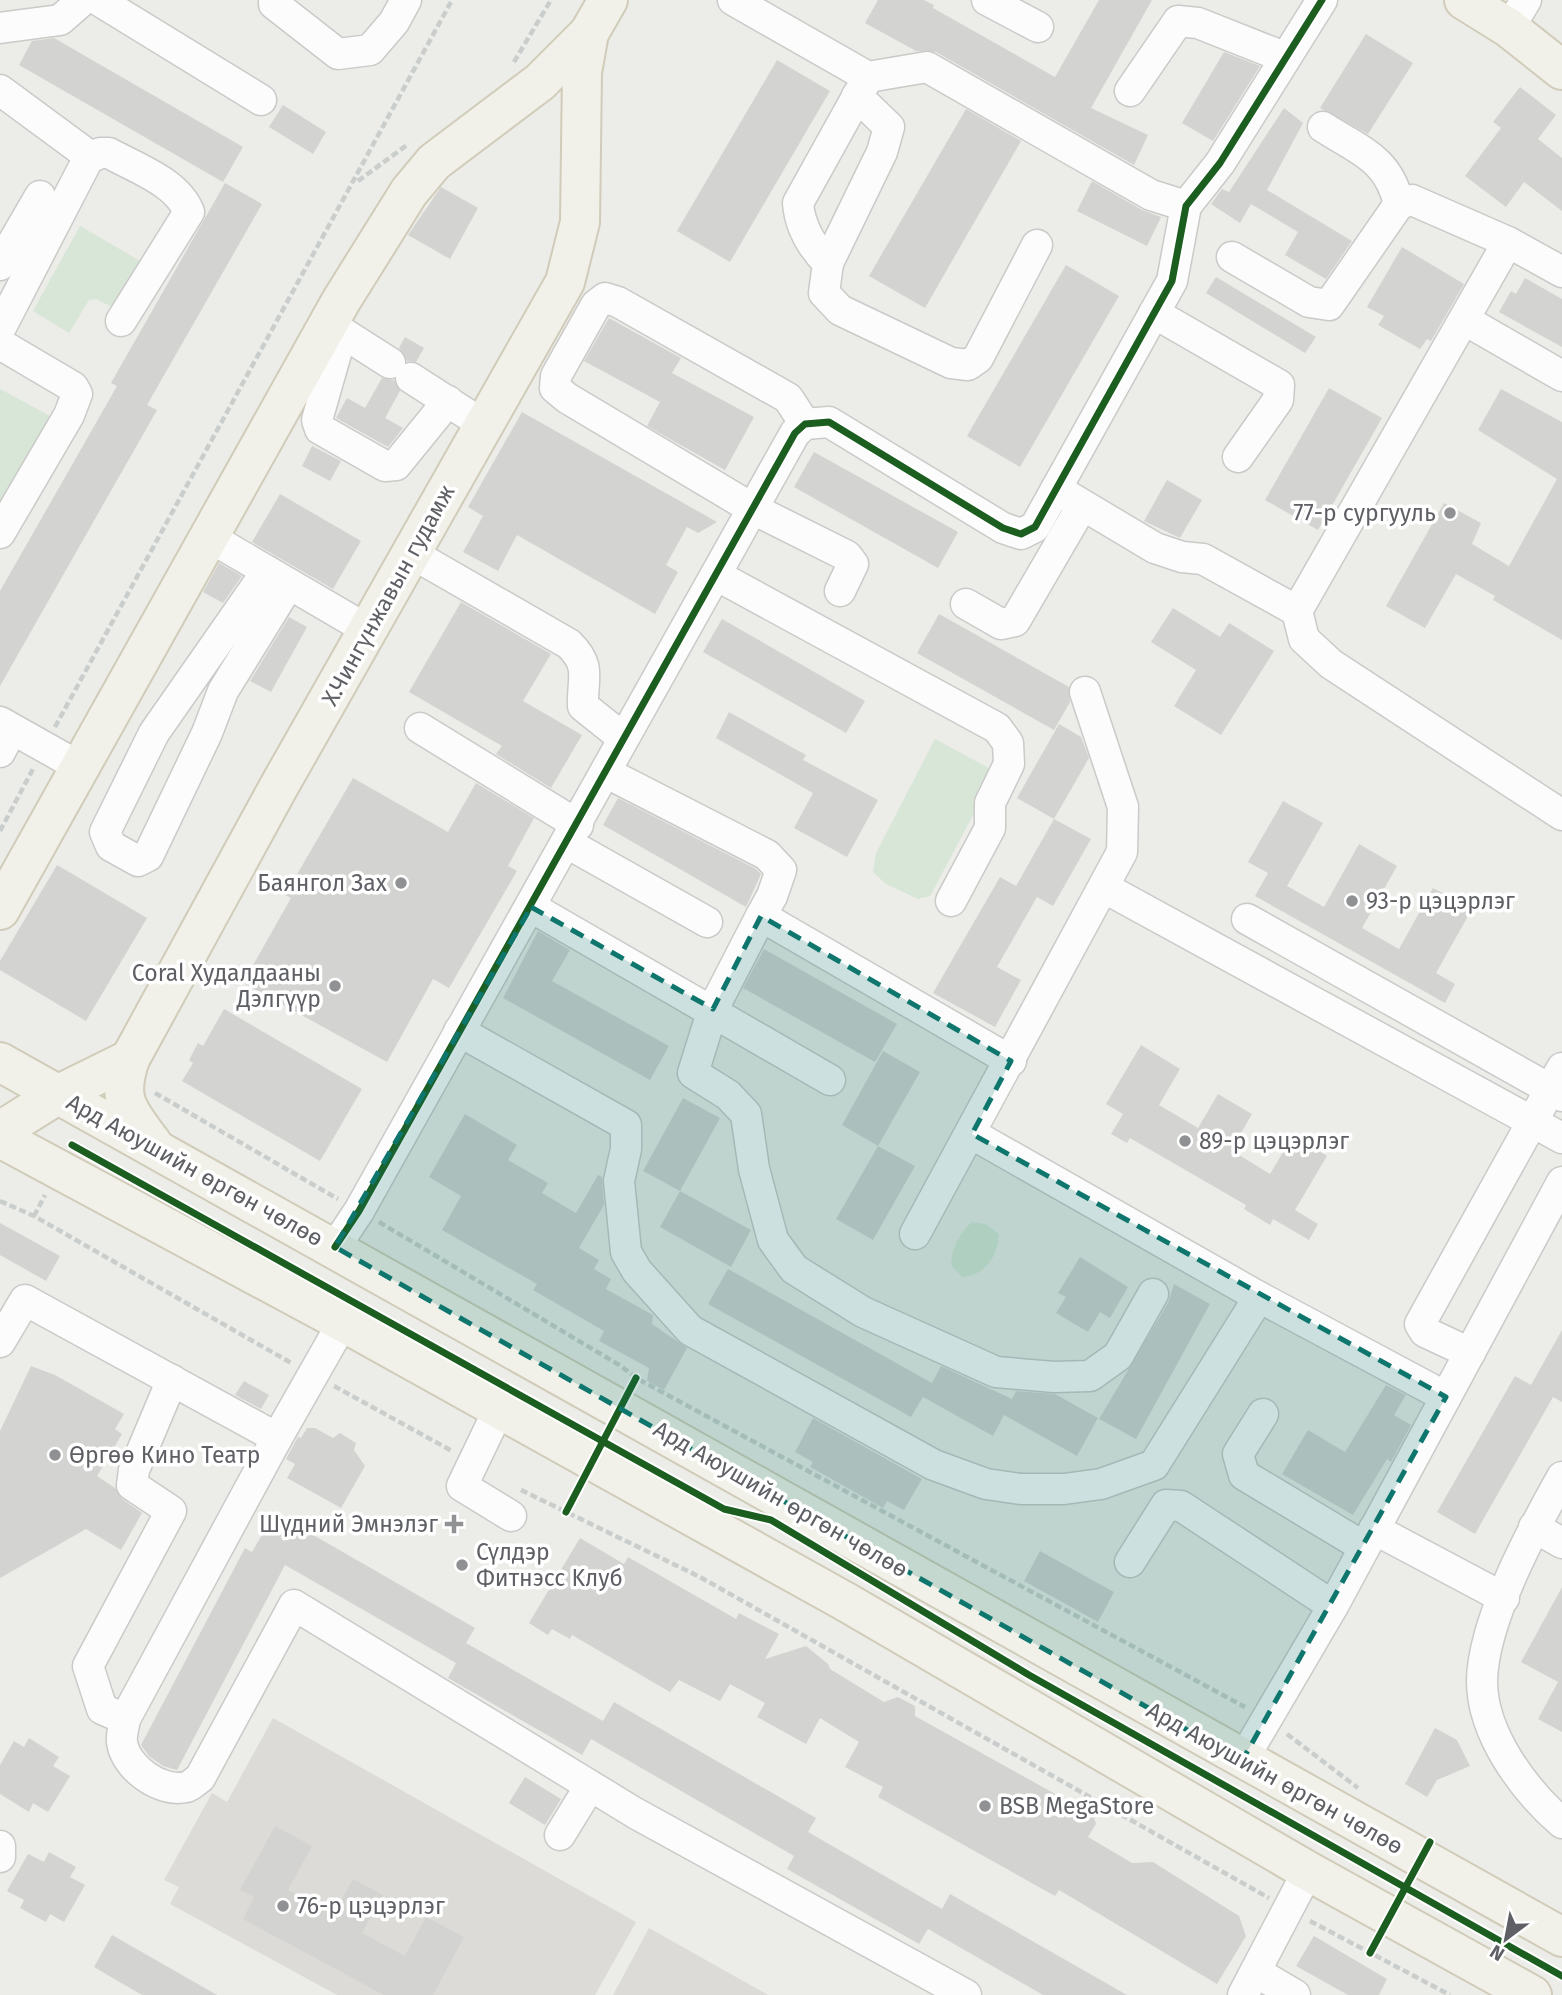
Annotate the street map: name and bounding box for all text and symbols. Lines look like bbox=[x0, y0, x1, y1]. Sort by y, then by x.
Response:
street label: Х.Чингүнжавын гудамж bbox=[316, 479, 461, 710]
place label: 77-р сургууль bbox=[1293, 499, 1436, 527]
marker: 77-р сургууль bbox=[1442, 505, 1458, 521]
place label: Баянгол Зах bbox=[257, 869, 388, 897]
marker: Баянгол Зах bbox=[393, 875, 409, 891]
place label: 93-р цэцэрлэг bbox=[1366, 887, 1515, 915]
marker: 93-р цэцэрлэг bbox=[1344, 893, 1360, 909]
place label: Coral Худалдааны Дэлгүүр bbox=[132, 959, 321, 1013]
marker: Coral Худалдааны Дэлгүүр bbox=[327, 978, 343, 994]
street label: Ард Аюушийн өргөн чөлөө bbox=[62, 1088, 328, 1252]
place label: 89-р цэцэрлэг bbox=[1199, 1127, 1349, 1155]
marker: 89-р цэцэрлэг bbox=[1177, 1133, 1193, 1149]
street label: Ард Аюушийн өргөн чөлөө bbox=[649, 1415, 913, 1583]
place label: Өргөө Кино Театр bbox=[69, 1441, 260, 1469]
marker: Өргөө Кино Театр bbox=[47, 1447, 63, 1463]
place label: Шүдний Эмнэлэг bbox=[259, 1510, 438, 1538]
marker: Шүдний Эмнэлэг bbox=[444, 1514, 464, 1534]
place label: Сүлдэр Фитнэсс Kлуб bbox=[476, 1538, 623, 1592]
marker: Сүлдэр Фитнэсс Kлуб bbox=[454, 1557, 470, 1573]
street label: Ард Аюушийн өргөн чөлөө bbox=[1142, 1696, 1408, 1860]
place label: BSB MegaStore bbox=[999, 1792, 1154, 1820]
marker: BSB MegaStore bbox=[977, 1798, 993, 1814]
place label: 76-р цэцэрлэг bbox=[297, 1892, 445, 1920]
marker: 76-р цэцэрлэг bbox=[275, 1898, 291, 1914]
north arrow bbox=[1471, 1904, 1541, 1974]
text: N bbox=[1486, 1940, 1509, 1966]

